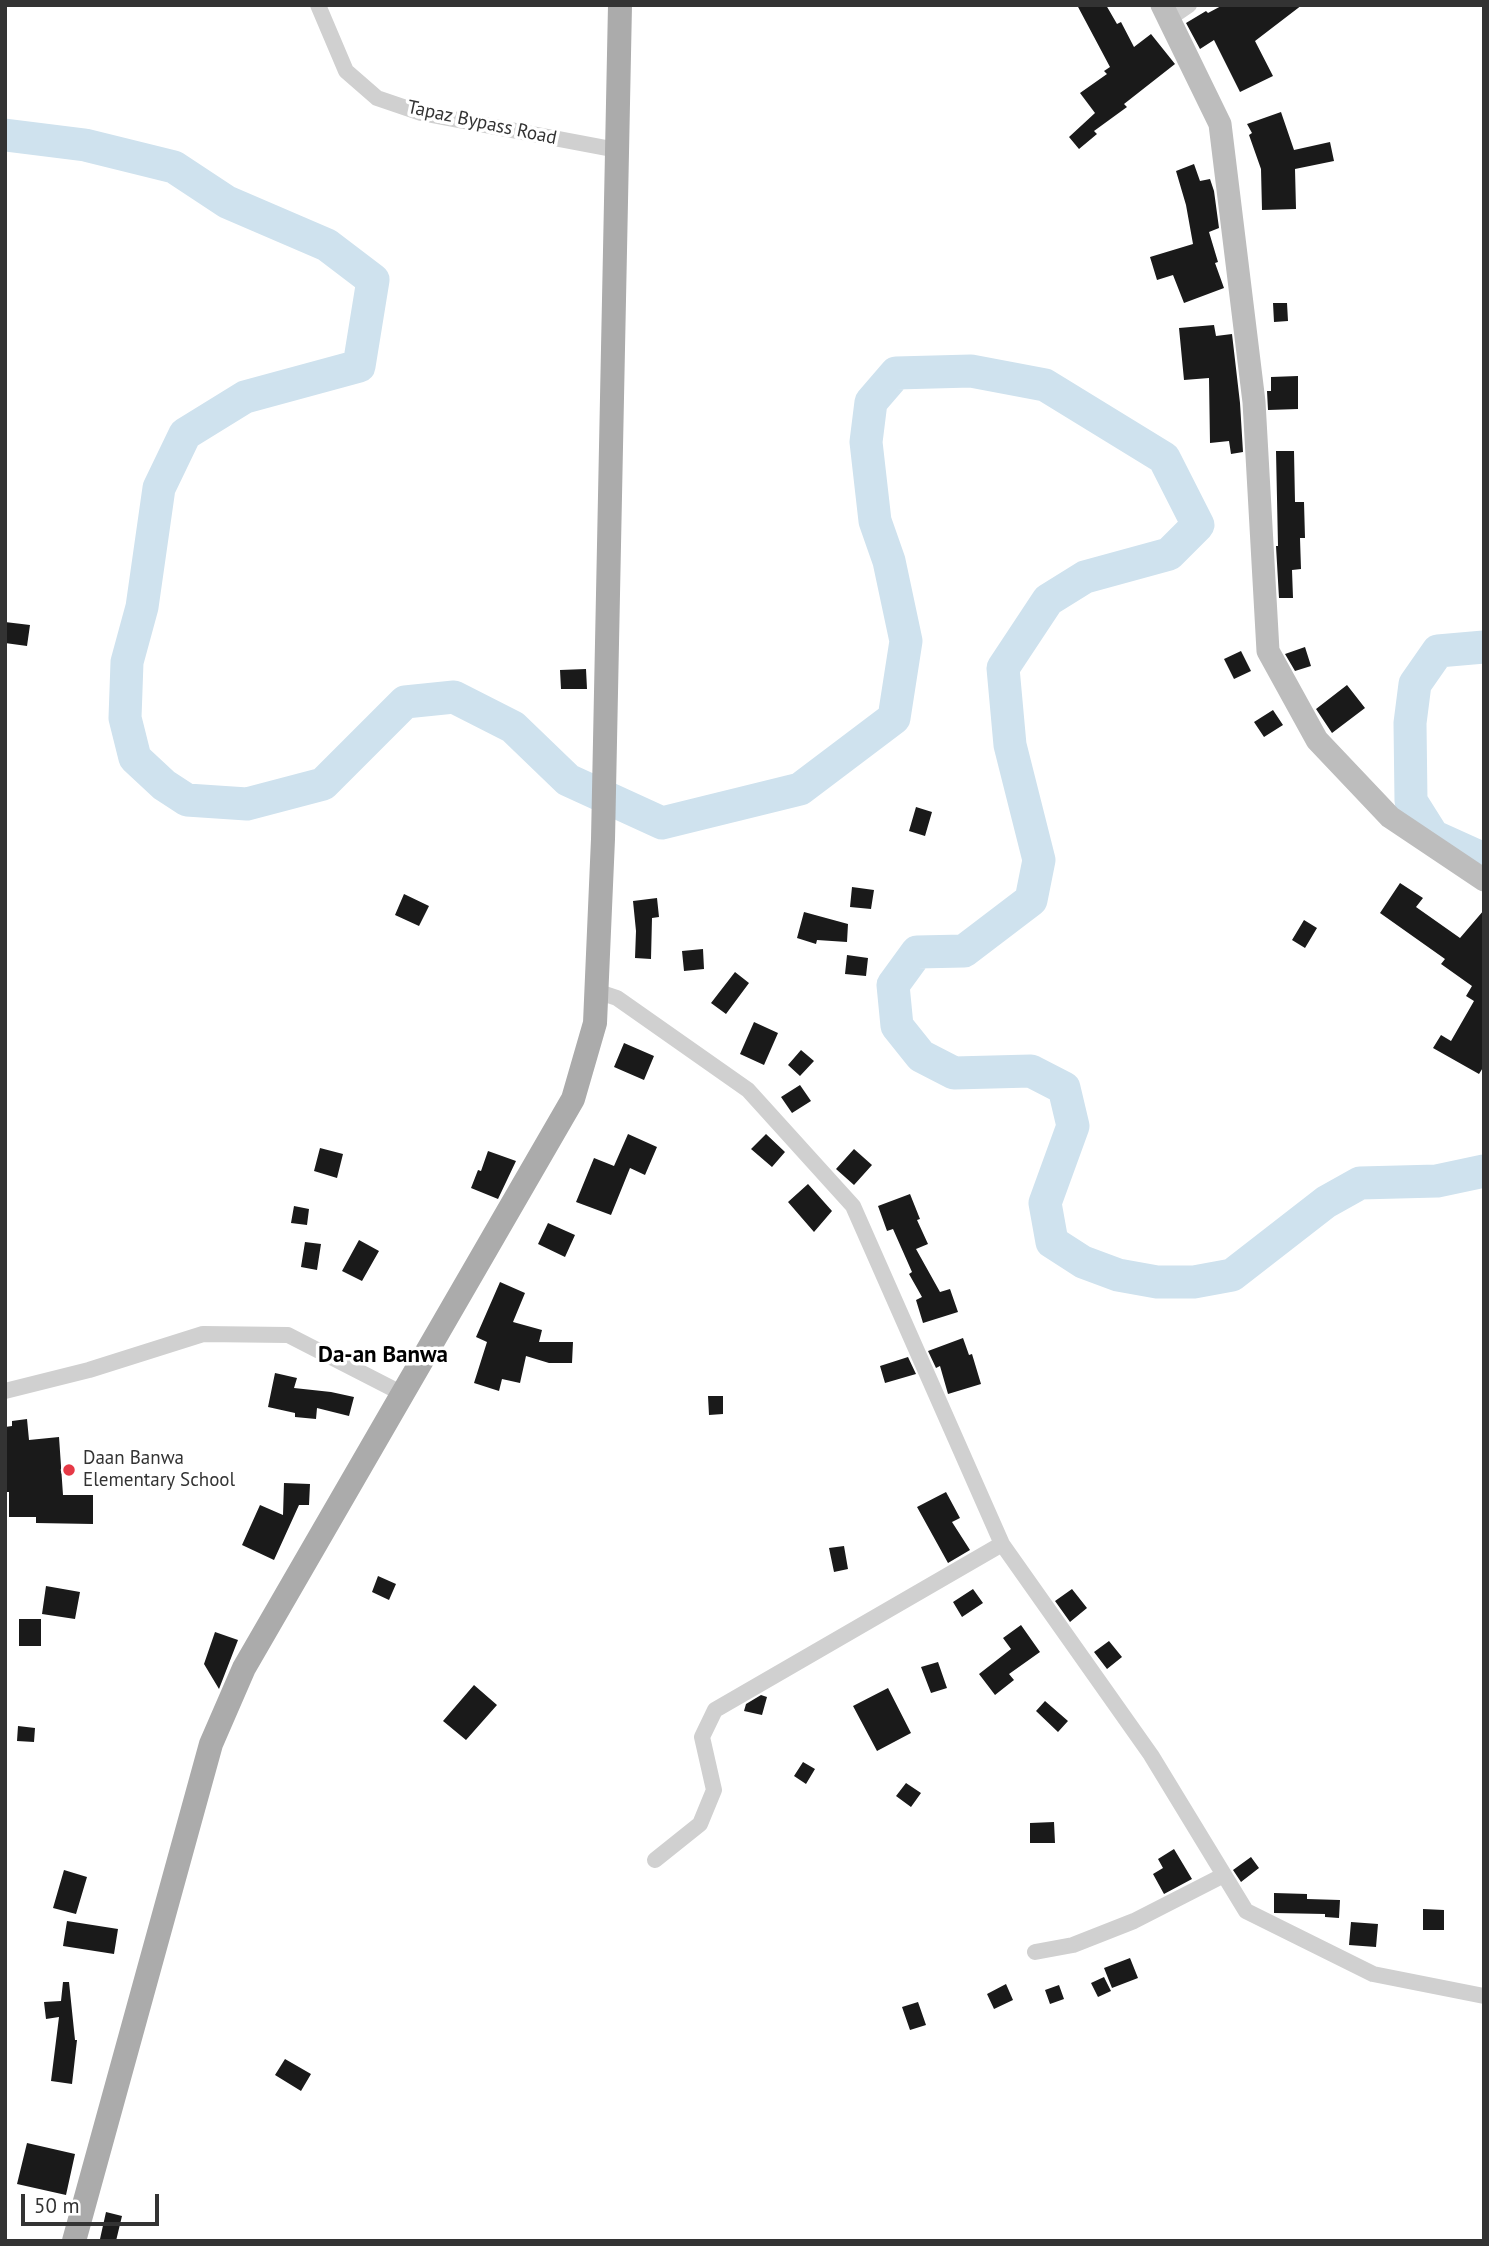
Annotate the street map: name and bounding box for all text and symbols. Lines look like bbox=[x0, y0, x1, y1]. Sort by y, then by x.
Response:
street label: Tapaz Bypass Road bbox=[405, 96, 559, 150]
district label: Da-an Banwa bbox=[318, 1341, 448, 1369]
place label: Daan Banwa Elementary School bbox=[83, 1448, 235, 1492]
marker: Daan Banwa Elementary School bbox=[61, 1462, 77, 1478]
scale bar bbox=[24, 2180, 163, 2224]
text: 50 m bbox=[34, 2192, 80, 2219]

